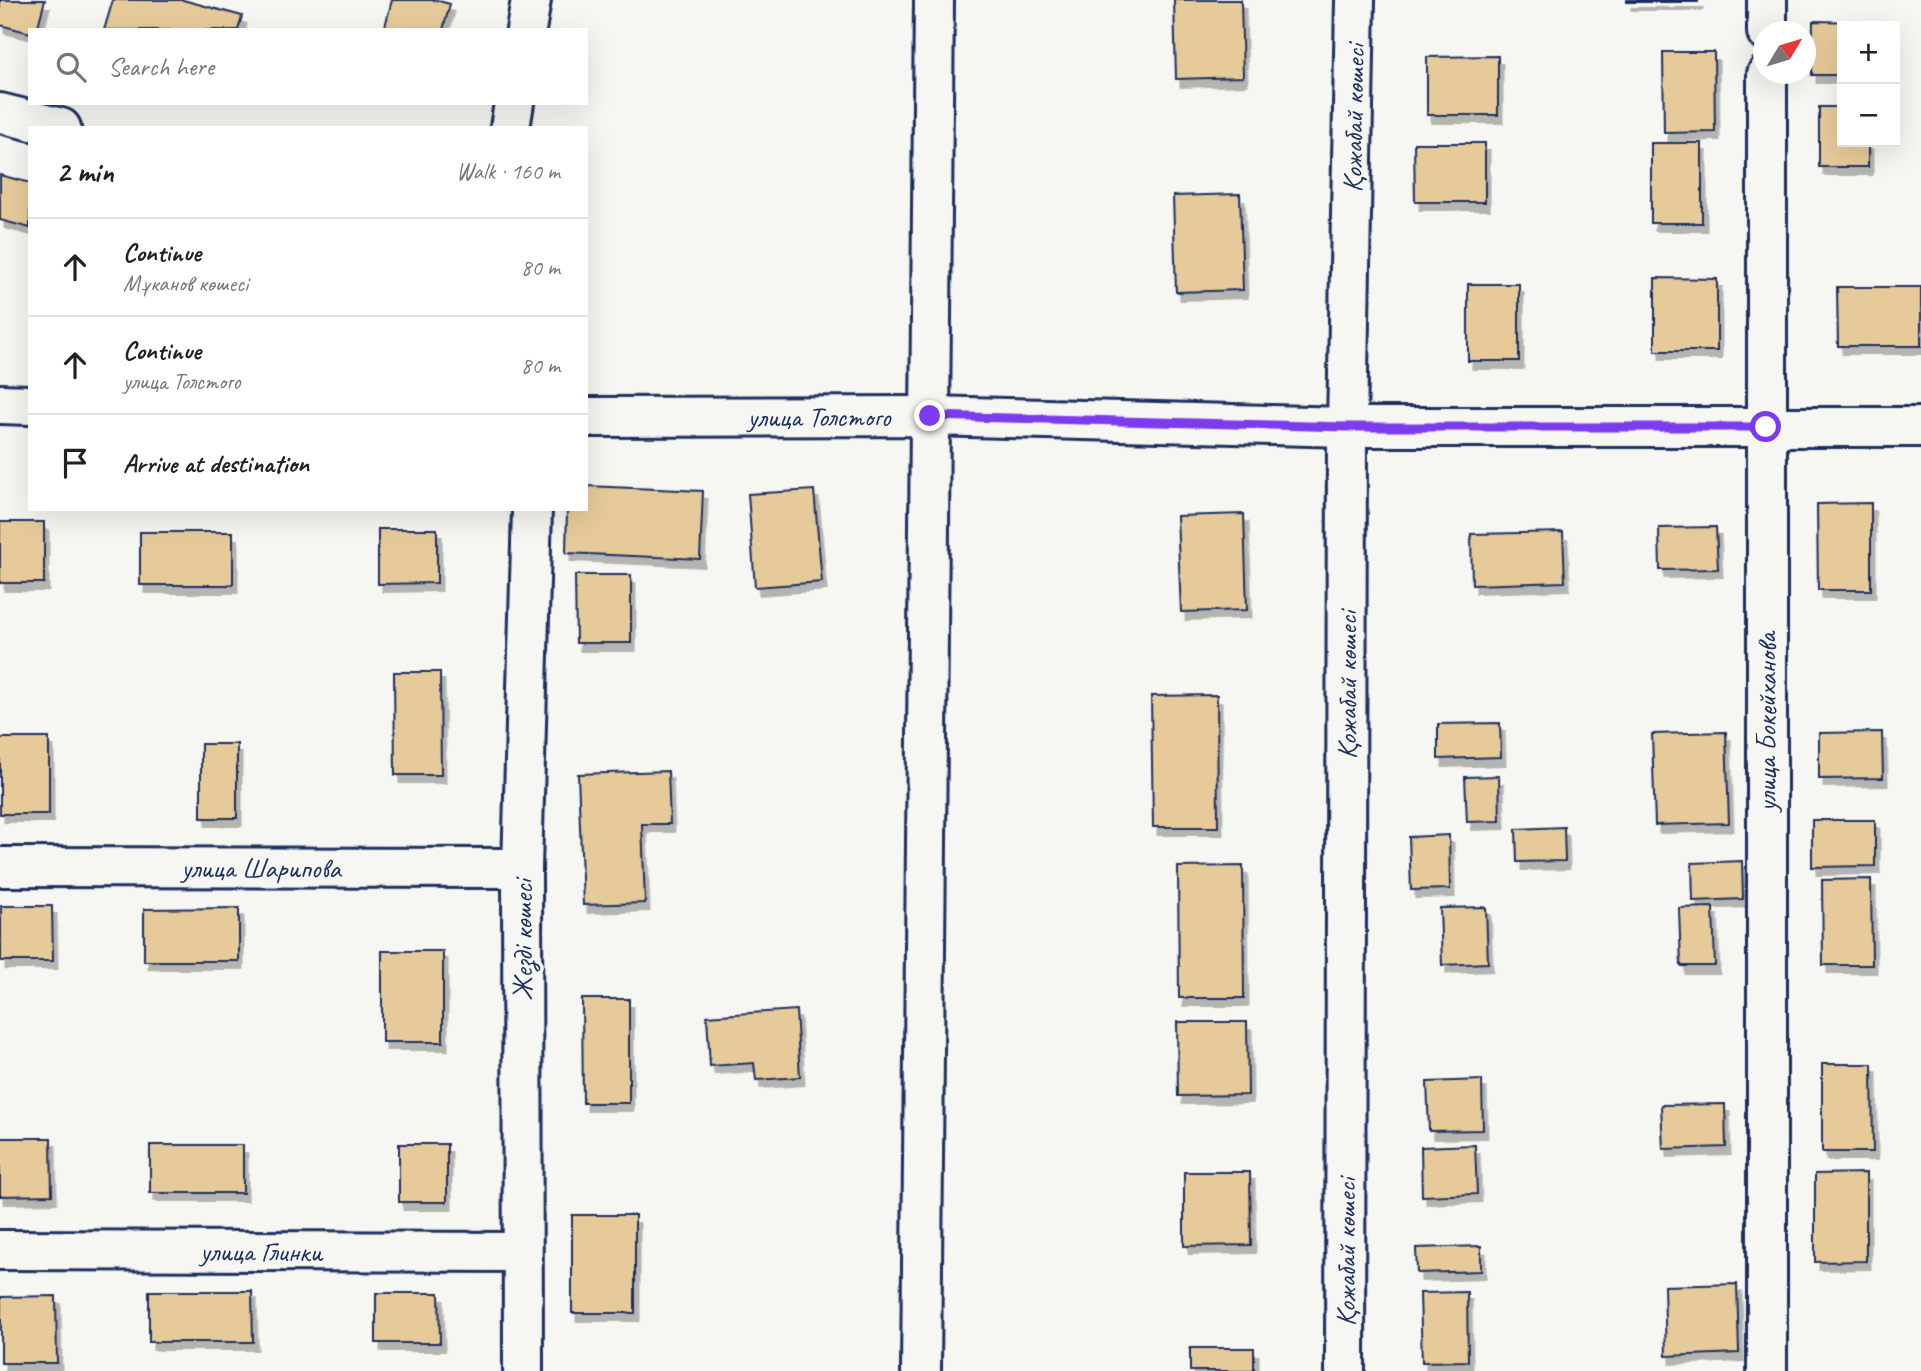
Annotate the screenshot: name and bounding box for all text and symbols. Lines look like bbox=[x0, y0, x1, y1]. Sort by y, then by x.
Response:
north arrow bbox=[1753, 21, 1816, 84]
map controls bbox=[1837, 21, 1900, 147]
button: + bbox=[1837, 21, 1900, 84]
search box bbox=[28, 28, 588, 105]
street label: Қожабай көшесі bbox=[1334, 40, 1372, 193]
icon: search bbox=[52, 48, 90, 86]
text: Search here bbox=[108, 50, 214, 83]
button: − bbox=[1837, 84, 1900, 147]
text: 2 min bbox=[56, 153, 113, 191]
text: Walk · 160 m bbox=[456, 157, 560, 186]
text: Continue bbox=[123, 236, 201, 269]
icon: ahead bbox=[56, 248, 94, 286]
text: 80 m bbox=[521, 253, 560, 282]
text: Мұканов көшесі bbox=[123, 269, 248, 298]
text: Continue bbox=[123, 334, 201, 367]
icon: ahead bbox=[56, 346, 94, 384]
text: 80 m bbox=[521, 351, 560, 380]
text: улица Толстого bbox=[123, 367, 240, 396]
street label: улица Толстого bbox=[745, 399, 893, 434]
route end bbox=[914, 400, 945, 431]
route start bbox=[1750, 411, 1781, 442]
icon: arrive bbox=[56, 444, 94, 482]
text: Arrive at destination bbox=[123, 447, 309, 480]
street label: Қожабай көшесі bbox=[1329, 607, 1364, 759]
street label: улица Бокейханова bbox=[1749, 630, 1784, 813]
street label: улица Шарипова bbox=[179, 850, 343, 885]
street label: Жезді көшесі bbox=[505, 875, 541, 1001]
street label: Қожабай көшесі bbox=[1328, 1174, 1363, 1326]
street label: улица Глинки bbox=[198, 1233, 324, 1269]

